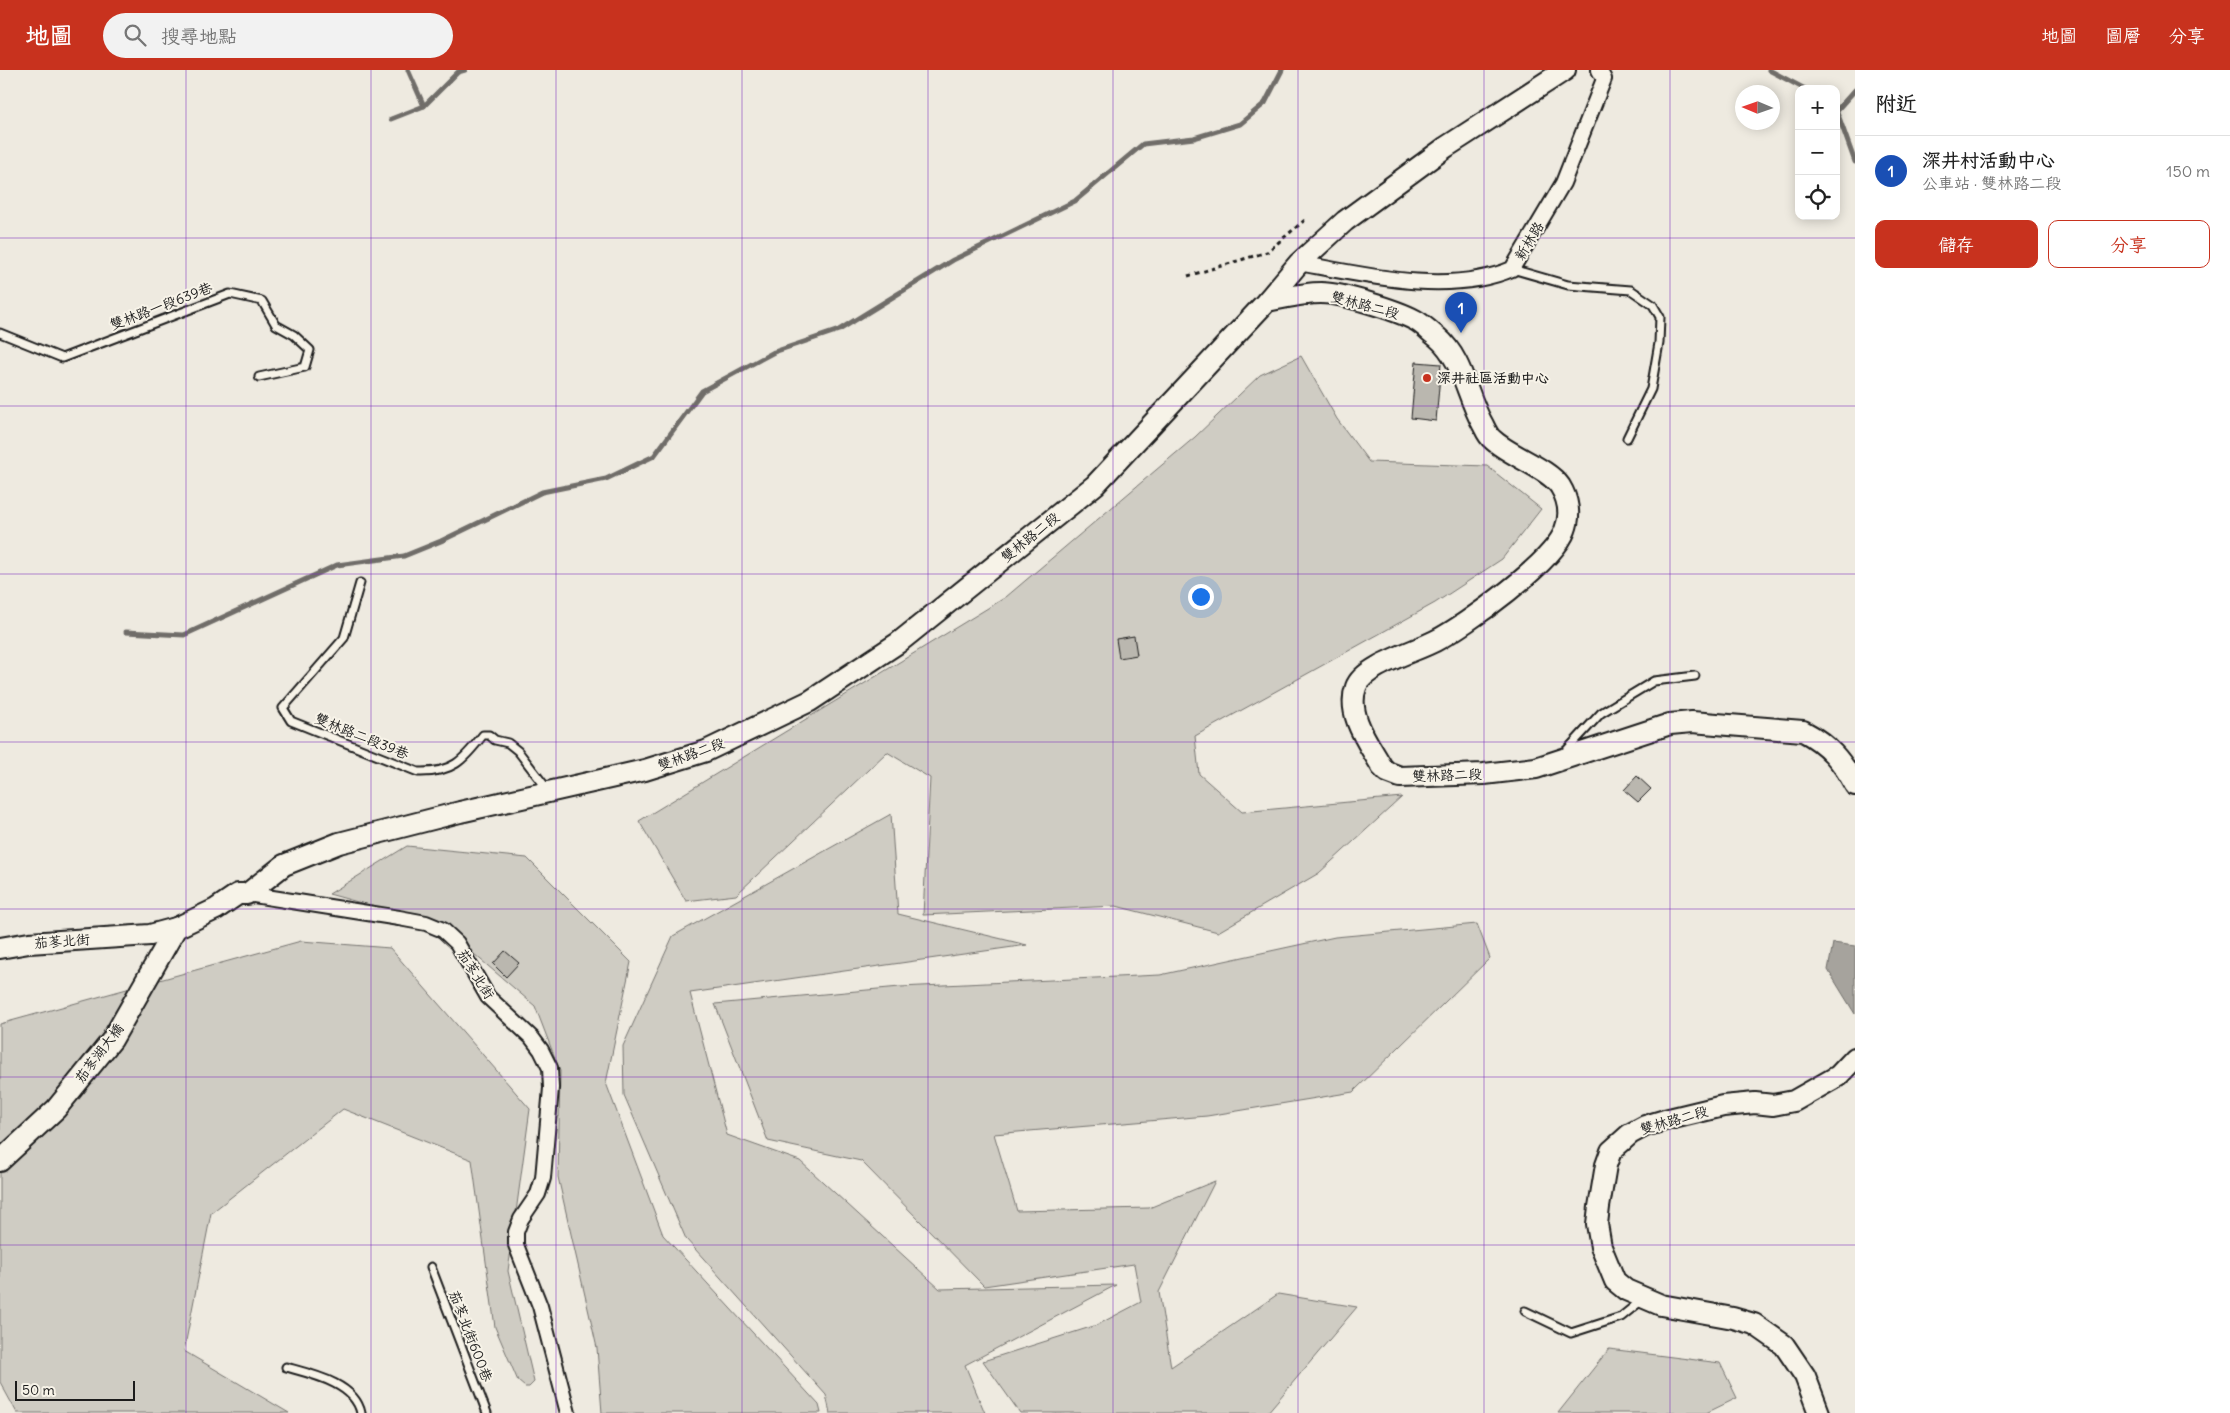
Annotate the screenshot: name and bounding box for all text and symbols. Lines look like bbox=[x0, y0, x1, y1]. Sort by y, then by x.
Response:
search box bbox=[103, 13, 453, 58]
text: 地圖 bbox=[25, 20, 73, 50]
icon: search bbox=[121, 21, 149, 49]
text: 搜尋地點 bbox=[161, 24, 237, 48]
text: 地圖 bbox=[2041, 24, 2077, 47]
text: 圖層 bbox=[2105, 24, 2141, 47]
text: 分享 bbox=[2169, 24, 2205, 47]
north arrow bbox=[1735, 85, 1780, 130]
map controls bbox=[1795, 85, 1840, 220]
button: + bbox=[1795, 85, 1840, 130]
text: 附近 bbox=[1875, 90, 1917, 117]
button: − bbox=[1795, 130, 1840, 175]
text: 深井村活動中心 bbox=[1922, 148, 2055, 172]
text: 1 bbox=[1888, 161, 1894, 181]
text: 150 m bbox=[2166, 161, 2210, 181]
text: 公車站 · 雙林路二段 bbox=[1922, 173, 2061, 193]
button: locate bbox=[1795, 175, 1840, 220]
street label: 新林路 bbox=[1510, 218, 1548, 264]
button: 儲存 bbox=[1875, 220, 2038, 268]
button: 分享 bbox=[2048, 220, 2210, 268]
street label: 雙林路一段639巷 bbox=[107, 278, 216, 334]
street label: 雙林路二段 bbox=[1329, 287, 1401, 323]
pin: 1 bbox=[1445, 292, 1477, 333]
place label: 深井社區活動中心 bbox=[1437, 369, 1549, 387]
marker: 深井社區活動中心 bbox=[1421, 372, 1433, 384]
street label: 雙林路二段 bbox=[997, 508, 1063, 566]
your location bbox=[1188, 584, 1214, 610]
street label: 雙林路二段39巷 bbox=[312, 709, 413, 763]
street label: 雙林路二段 bbox=[655, 734, 727, 774]
street label: 雙林路二段 bbox=[1412, 765, 1482, 785]
street label: 茄苳北街 bbox=[33, 930, 91, 952]
street label: 茄苳北街 bbox=[454, 945, 498, 1003]
street label: 茄苳湖大橋 bbox=[71, 1020, 127, 1086]
street label: 雙林路二段 bbox=[1638, 1102, 1710, 1138]
street label: 茄苳北街600巷 bbox=[445, 1288, 497, 1385]
scale bar bbox=[15, 1378, 135, 1401]
text: 50 m bbox=[22, 1381, 55, 1399]

